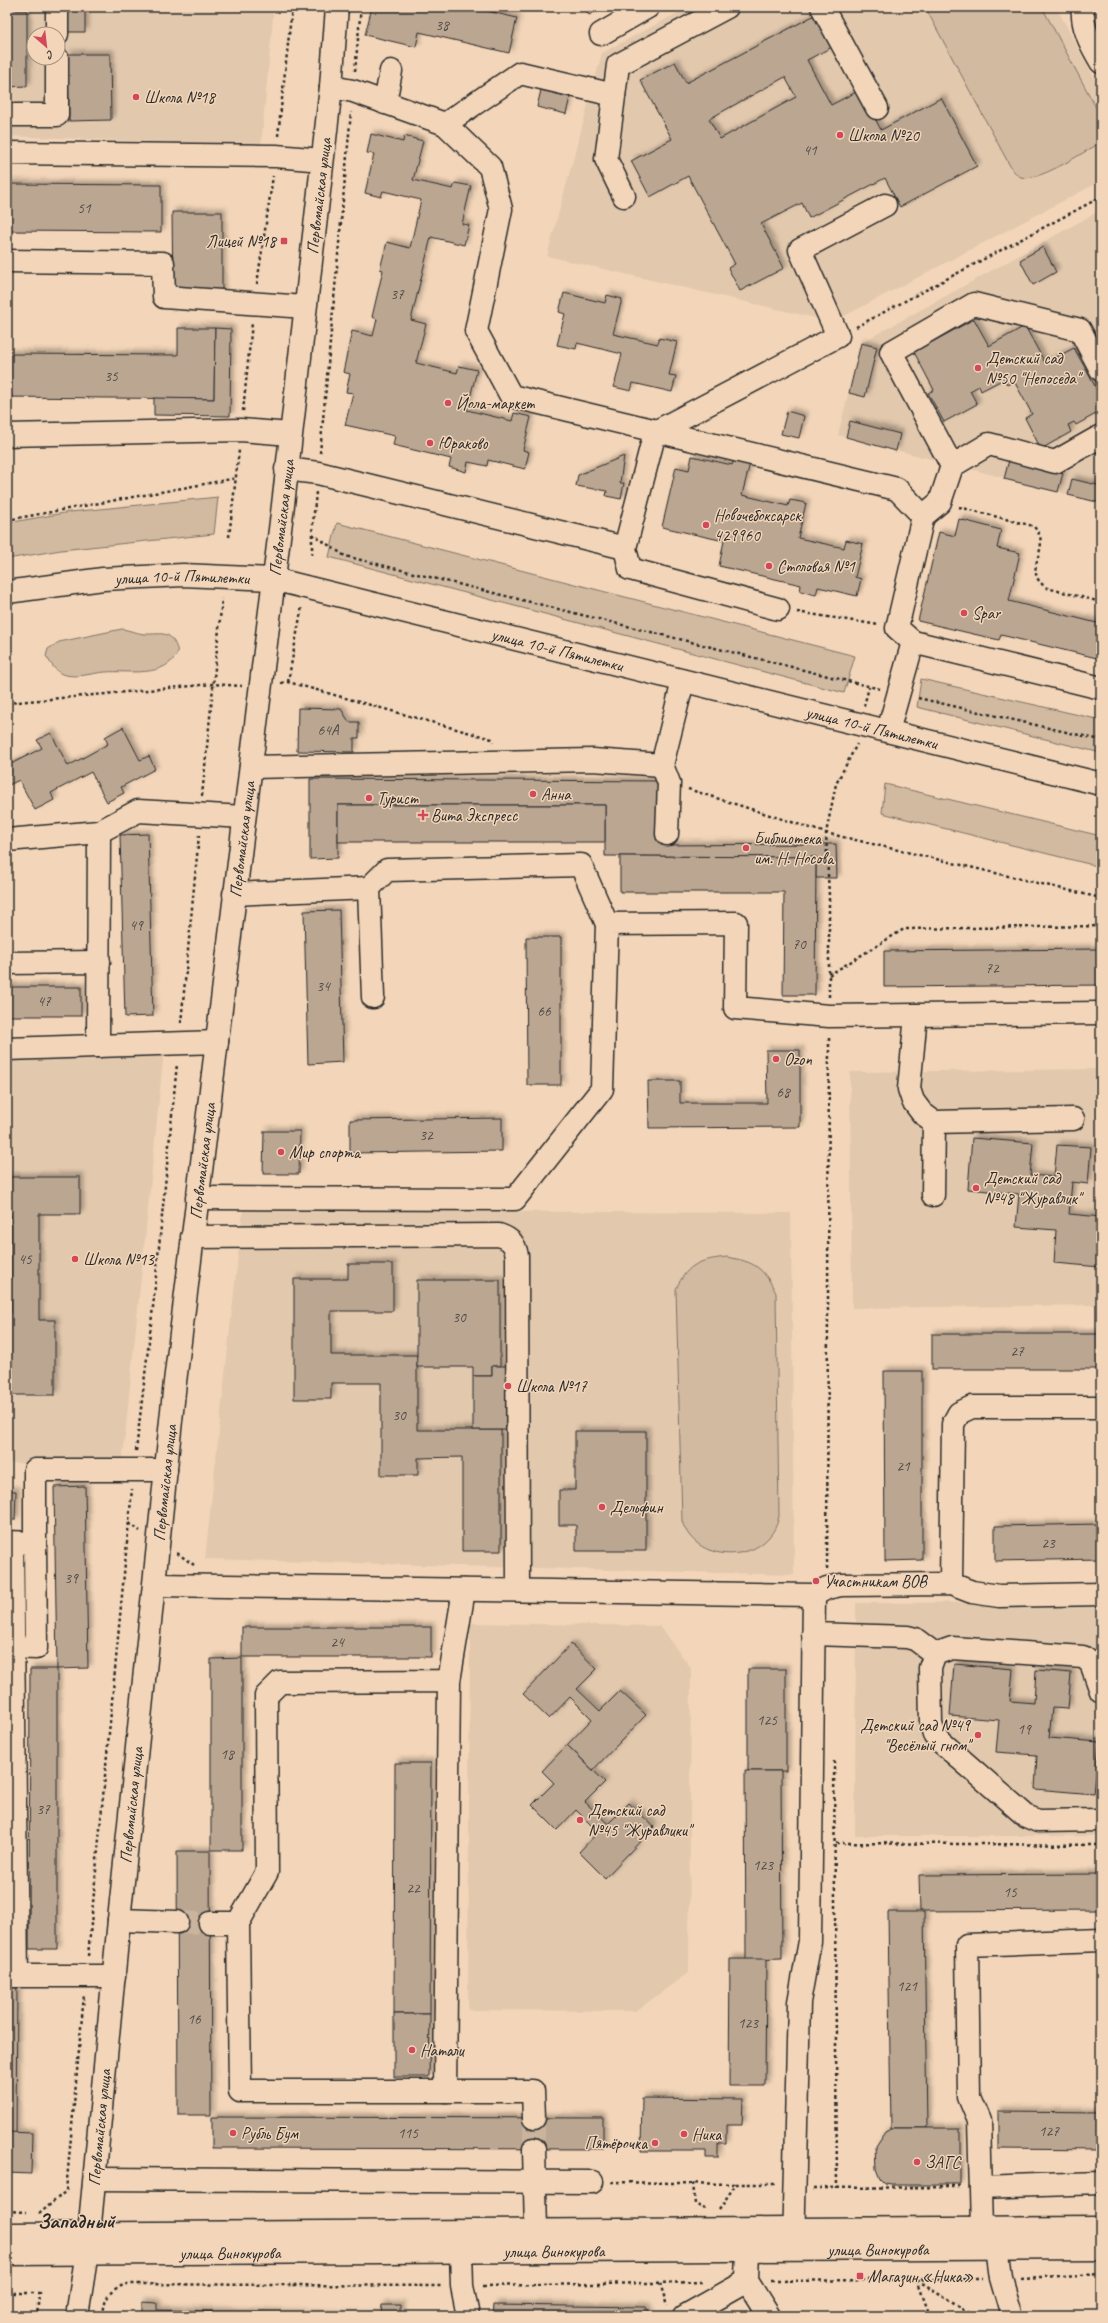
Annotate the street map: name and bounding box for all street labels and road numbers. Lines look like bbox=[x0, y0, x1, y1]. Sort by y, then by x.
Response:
street label: Первомайская улица bbox=[302, 136, 336, 255]
street label: Первомайская улица bbox=[264, 458, 299, 577]
street label: улица 10-й Пятилетки bbox=[113, 565, 252, 589]
street label: улица 10-й Пятилетки bbox=[488, 623, 627, 677]
street label: улица 10-й Пятилетки bbox=[803, 701, 941, 755]
street label: Первомайская улица bbox=[225, 779, 260, 899]
street label: Первомайская улица bbox=[185, 1101, 220, 1220]
street label: Первомайская улица bbox=[149, 1423, 182, 1542]
street label: Первомайская улица bbox=[115, 1745, 148, 1864]
street label: Первомайская улица bbox=[84, 2067, 116, 2187]
street label: улица Винокурова bbox=[826, 2239, 930, 2261]
street label: улица Винокурова bbox=[502, 2241, 606, 2262]
street label: улица Винокурова bbox=[178, 2242, 282, 2264]

